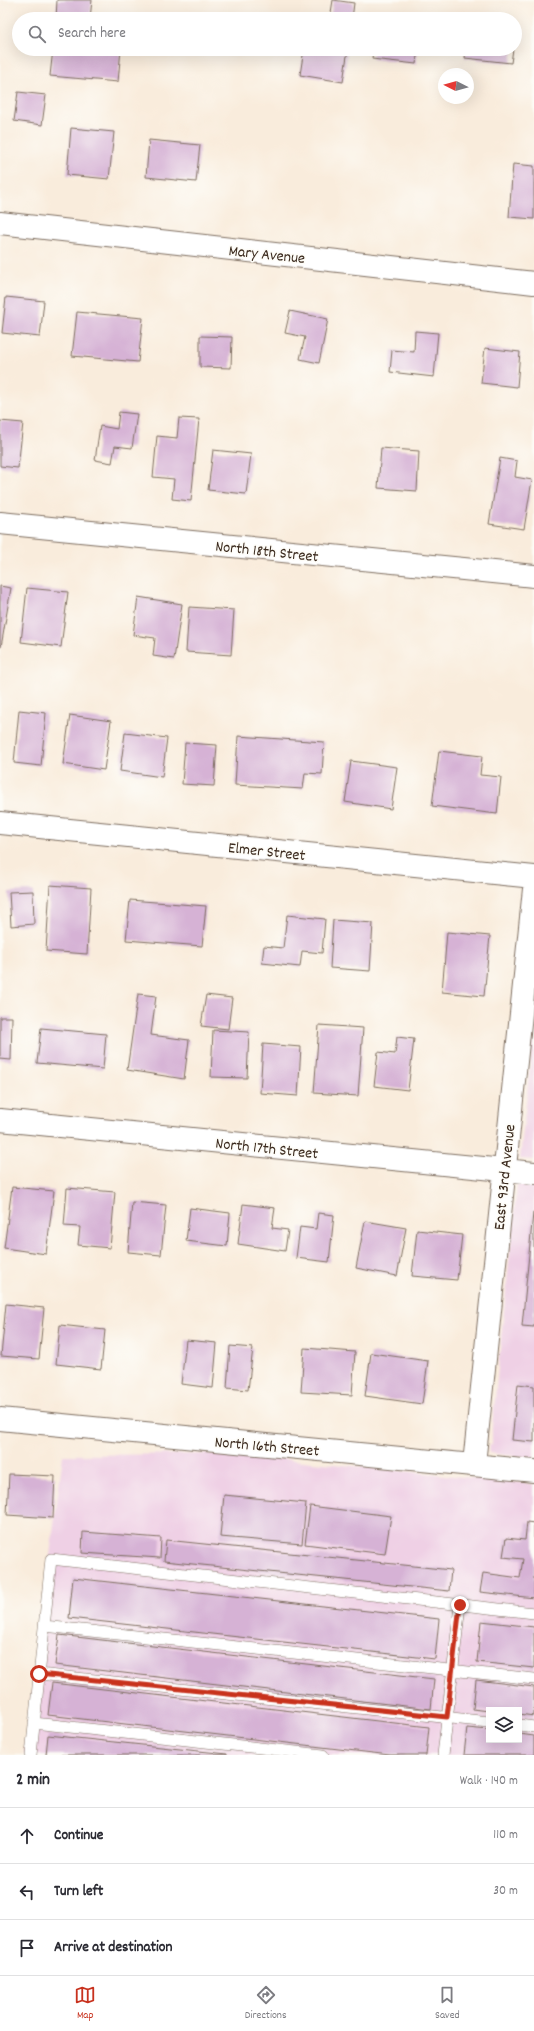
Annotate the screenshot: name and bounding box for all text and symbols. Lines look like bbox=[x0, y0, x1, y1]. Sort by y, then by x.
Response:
search box bbox=[12, 12, 522, 56]
icon: search bbox=[26, 23, 48, 45]
text: Search here bbox=[58, 23, 126, 45]
north arrow bbox=[438, 68, 474, 104]
street label: Mary Avenue bbox=[227, 240, 306, 271]
street label: North 18th Street bbox=[214, 536, 320, 569]
street label: Elmer Street bbox=[227, 837, 307, 868]
street label: East 93rd Avenue bbox=[488, 1123, 522, 1231]
street label: North 17th Street bbox=[214, 1133, 319, 1166]
street label: North 16th Street bbox=[213, 1431, 320, 1464]
route end bbox=[451, 1596, 469, 1614]
route start bbox=[30, 1665, 48, 1683]
map controls bbox=[486, 1707, 522, 1743]
button: layers bbox=[486, 1707, 522, 1743]
text: 2 min bbox=[16, 1769, 50, 1793]
text: Walk · 140 m bbox=[460, 1772, 518, 1791]
icon: ahead bbox=[16, 1825, 38, 1847]
text: Continue bbox=[54, 1825, 103, 1847]
text: 110 m bbox=[493, 1826, 518, 1845]
icon: left bbox=[16, 1881, 38, 1903]
text: Turn left bbox=[54, 1881, 103, 1903]
text: 30 m bbox=[493, 1882, 518, 1901]
icon: arrive bbox=[16, 1937, 38, 1959]
text: Arrive at destination bbox=[54, 1937, 172, 1959]
tab: Map bbox=[74, 1984, 96, 2024]
tab: Directions bbox=[245, 1984, 287, 2024]
tab: Saved bbox=[435, 1984, 460, 2024]

